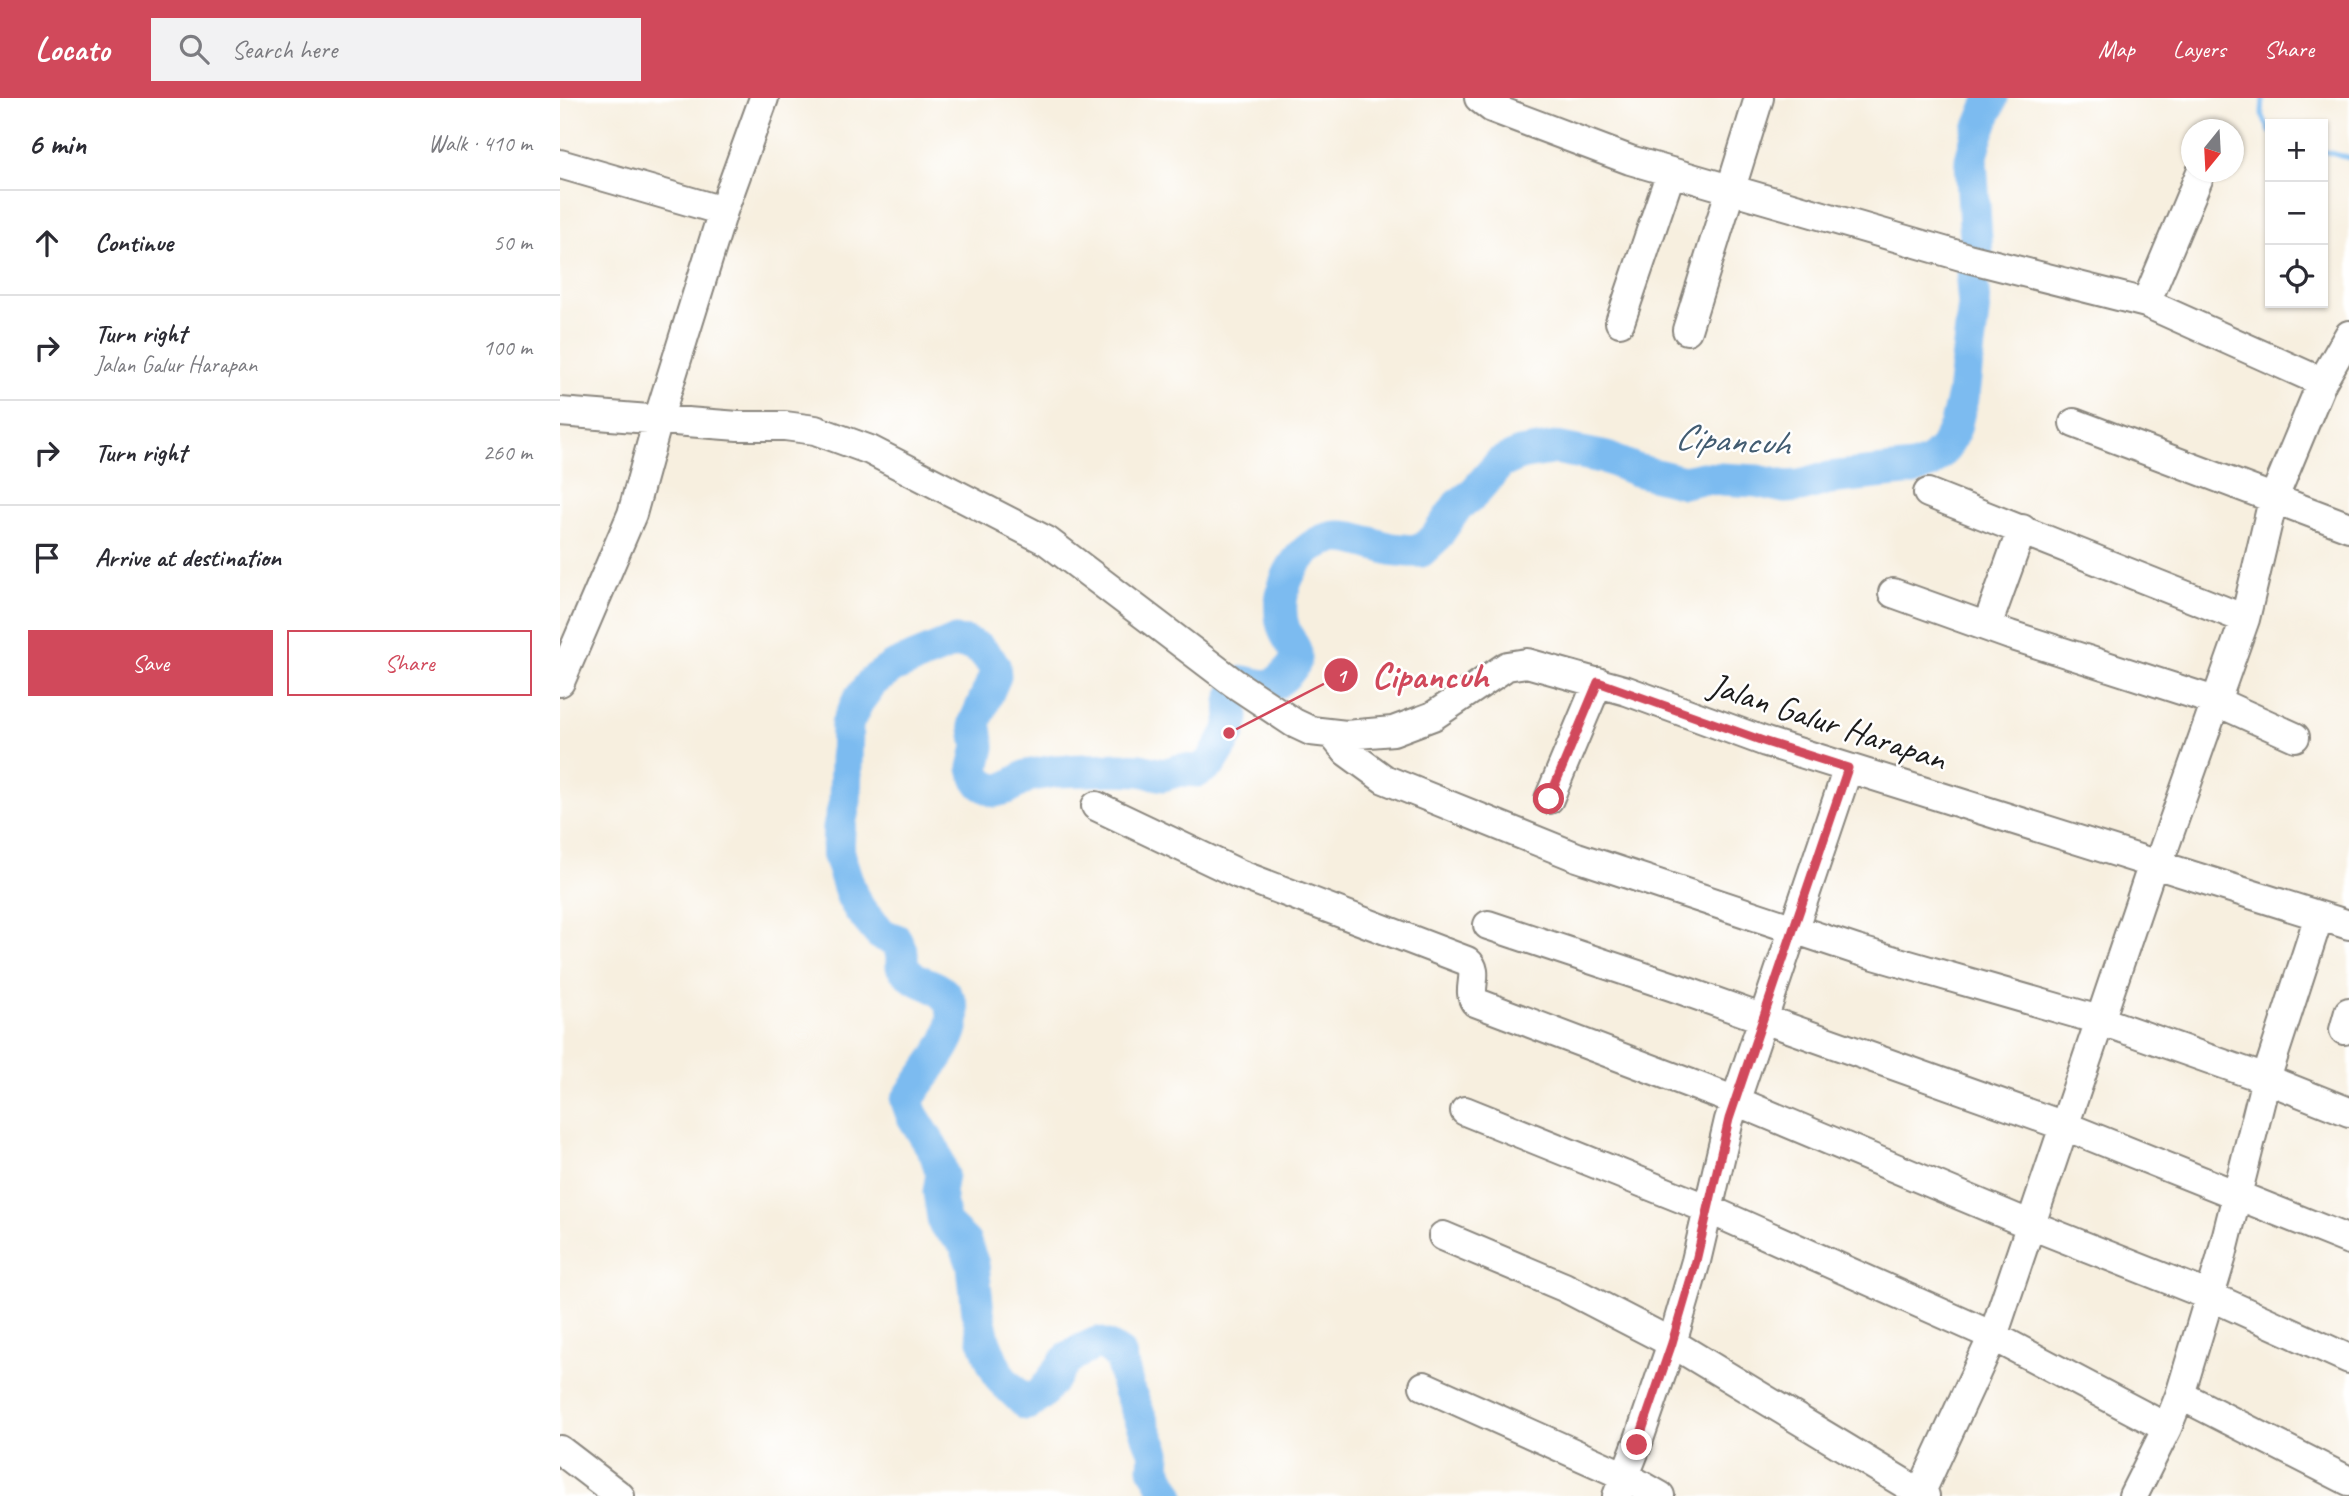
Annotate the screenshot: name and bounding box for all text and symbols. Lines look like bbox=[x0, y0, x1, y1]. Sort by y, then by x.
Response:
search box bbox=[151, 18, 641, 81]
text: Locato bbox=[35, 28, 109, 70]
icon: search bbox=[175, 30, 213, 68]
text: Search here bbox=[231, 33, 337, 66]
text: Map bbox=[2098, 34, 2135, 64]
text: Layers bbox=[2173, 34, 2226, 64]
text: Share bbox=[2264, 34, 2314, 64]
north arrow bbox=[2181, 119, 2244, 182]
map controls bbox=[2265, 119, 2328, 308]
button: + bbox=[2265, 119, 2328, 182]
text: 6 min bbox=[28, 125, 86, 163]
text: Walk · 410 m bbox=[428, 129, 532, 158]
button: − bbox=[2265, 182, 2328, 245]
icon: ahead bbox=[28, 224, 66, 262]
text: Continue bbox=[95, 226, 173, 259]
text: 50 m bbox=[493, 228, 532, 257]
button: locate bbox=[2265, 245, 2328, 308]
text: Turn right bbox=[95, 317, 186, 350]
icon: right bbox=[28, 329, 66, 367]
text: 100 m bbox=[483, 333, 532, 362]
text: Jalan Galur Harapan bbox=[95, 350, 257, 379]
water label: Cipancuh bbox=[1673, 412, 1794, 467]
icon: right bbox=[28, 434, 66, 472]
text: Turn right bbox=[95, 436, 186, 469]
text: 260 m bbox=[483, 438, 532, 467]
icon: arrive bbox=[28, 539, 66, 577]
text: Arrive at destination bbox=[95, 541, 281, 574]
button: Save bbox=[28, 630, 273, 696]
button: Share bbox=[287, 630, 532, 696]
callout: Cipancuh bbox=[1323, 646, 1502, 704]
text: Cipancuh bbox=[1372, 652, 1490, 699]
street label: Jalan Galur Harapan bbox=[1702, 661, 1953, 781]
text: 1 bbox=[1336, 663, 1348, 689]
route start bbox=[1533, 783, 1564, 814]
route end bbox=[1621, 1429, 1652, 1460]

